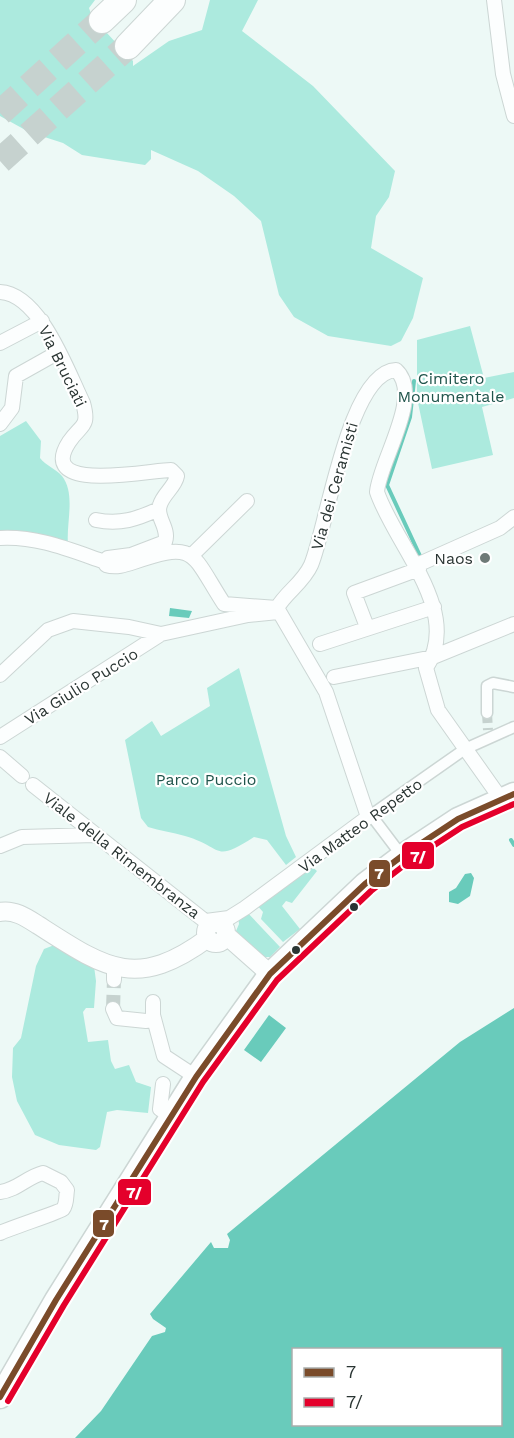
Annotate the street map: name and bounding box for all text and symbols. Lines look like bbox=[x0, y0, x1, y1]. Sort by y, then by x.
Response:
street label: Via Bruciati bbox=[35, 322, 90, 410]
park label: Cimitero Monumentale bbox=[397, 369, 505, 406]
street label: Via dei Ceramisti bbox=[307, 420, 362, 552]
place label: Naos bbox=[434, 549, 473, 568]
marker: Naos bbox=[478, 551, 492, 565]
street label: Via Giulio Puccio bbox=[21, 644, 141, 729]
park label: Parco Puccio bbox=[156, 770, 256, 789]
street label: Via Matteo Repetto bbox=[295, 774, 426, 877]
street label: Viale della Rimembranza bbox=[39, 788, 204, 923]
line badge: 7/ bbox=[401, 841, 435, 870]
text: 7/ bbox=[410, 847, 426, 866]
line badge: 7 bbox=[368, 859, 391, 888]
text: 7 bbox=[374, 864, 384, 883]
unlabelled marker bbox=[348, 901, 360, 913]
unlabelled marker bbox=[290, 944, 302, 956]
line badge: 7/ bbox=[117, 1178, 152, 1206]
text: 7/ bbox=[126, 1183, 142, 1202]
line badge: 7 bbox=[92, 1209, 115, 1238]
text: 7 bbox=[99, 1215, 109, 1234]
legend bbox=[292, 1348, 502, 1426]
text: 7 bbox=[346, 1361, 356, 1382]
text: 7/ bbox=[346, 1391, 363, 1412]

